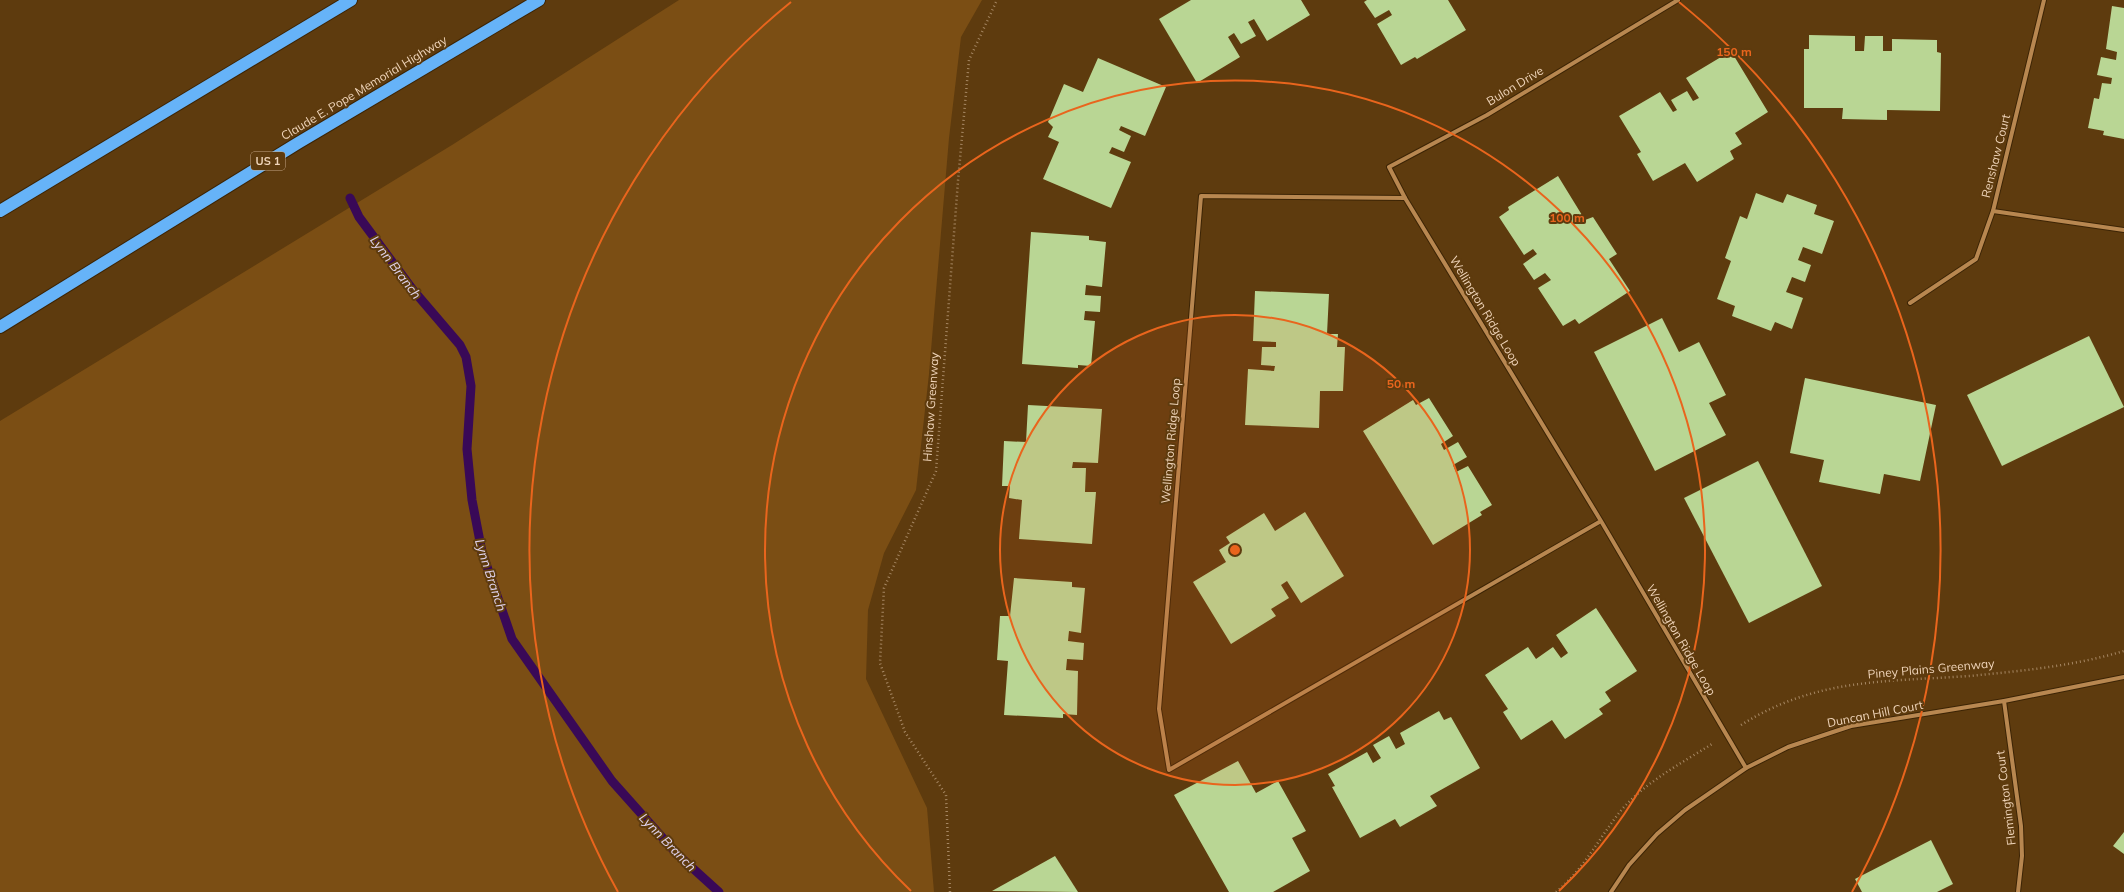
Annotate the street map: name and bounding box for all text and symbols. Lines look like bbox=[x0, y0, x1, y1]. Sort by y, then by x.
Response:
street label: Claude E. Pope Memorial Highway bbox=[278, 32, 450, 143]
text: 150 m bbox=[1716, 44, 1752, 59]
street label: Bulon Drive bbox=[1483, 63, 1546, 108]
street label: Renshaw Court bbox=[1978, 112, 2013, 199]
road number: US 1 bbox=[251, 152, 285, 170]
text: 100 m bbox=[1549, 210, 1585, 225]
water label: Lynn Branch bbox=[367, 232, 425, 302]
street label: Wellington Ridge Loop bbox=[1447, 253, 1524, 369]
street label: Hinshaw Greenway bbox=[919, 351, 942, 462]
text: 50 m bbox=[1387, 376, 1415, 391]
street label: Wellington Ridge Loop bbox=[1158, 378, 1183, 504]
water label: Lynn Branch bbox=[472, 537, 510, 613]
centre of rings bbox=[1228, 543, 1242, 557]
street label: Wellington Ridge Loop bbox=[1643, 582, 1719, 698]
street label: Piney Plains Greenway bbox=[1867, 655, 1996, 682]
street label: Duncan Hill Court bbox=[1826, 697, 1924, 730]
street label: Flemington Court bbox=[1992, 750, 2019, 846]
water label: Lynn Branch bbox=[636, 809, 700, 875]

